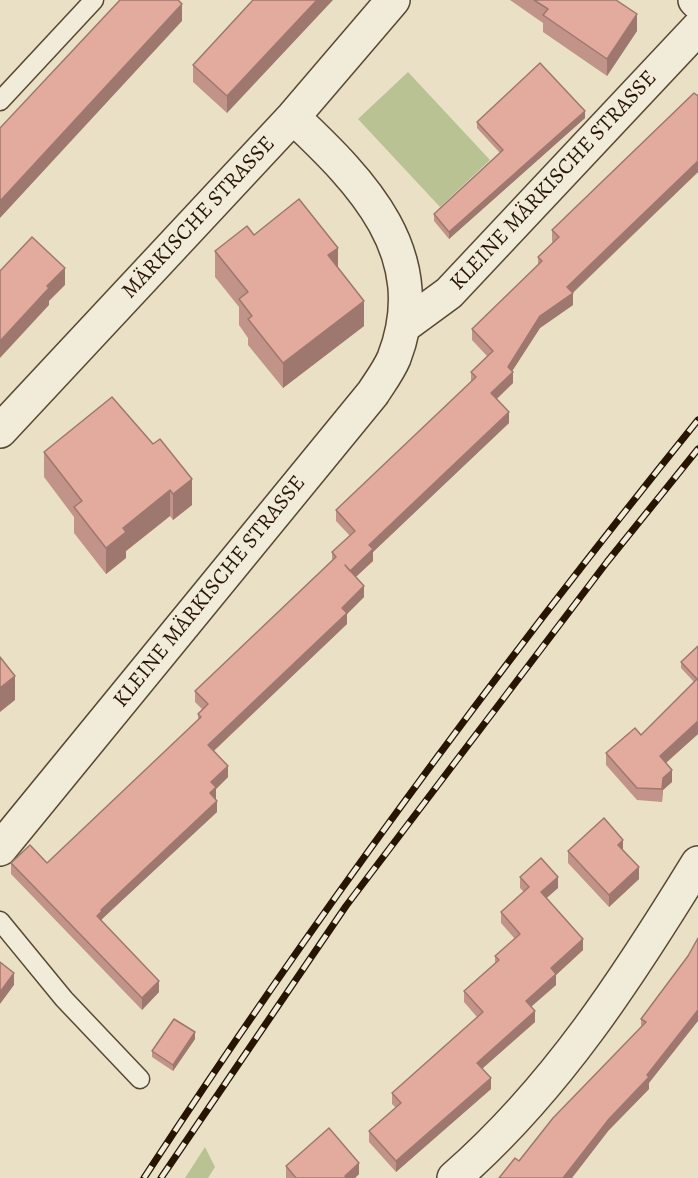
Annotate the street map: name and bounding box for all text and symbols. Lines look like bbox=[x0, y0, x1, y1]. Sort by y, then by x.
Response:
street label: KLEINE MÄRKISCHE STRASSE bbox=[445, 66, 663, 296]
street label: MÄRKISCHE STRASSE bbox=[117, 131, 281, 305]
street label: KLEINE MÄRKISCHE STRASSE bbox=[108, 471, 312, 713]

